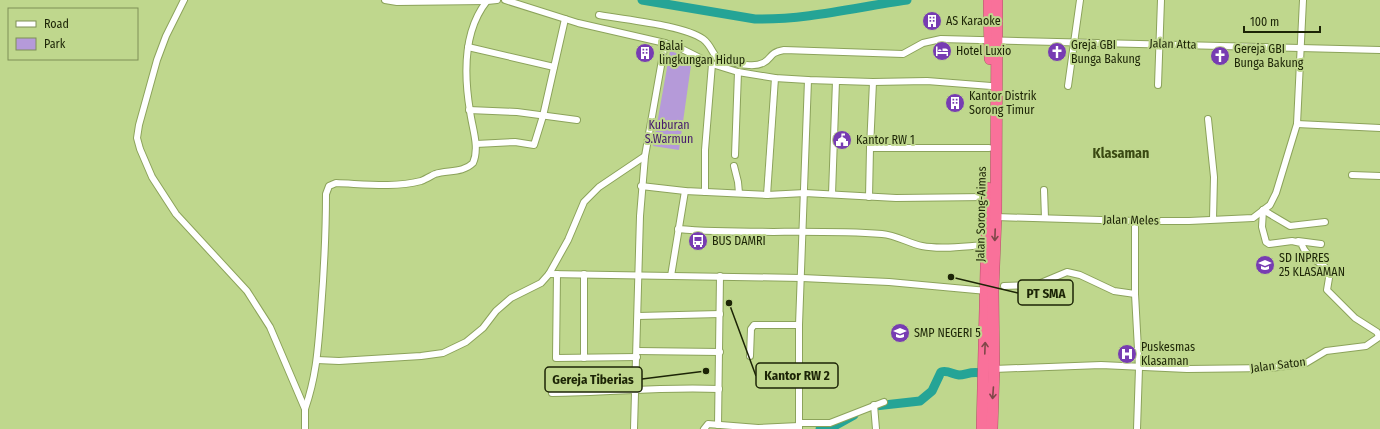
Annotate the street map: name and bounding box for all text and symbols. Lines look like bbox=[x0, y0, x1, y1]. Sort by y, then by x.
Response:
legend bbox=[8, 8, 138, 60]
scale bar bbox=[1244, 8, 1320, 34]
building icon: AS Karaoke bbox=[921, 10, 943, 32]
place label: AS Karaoke bbox=[946, 14, 1001, 28]
text: 100 m bbox=[1250, 15, 1279, 29]
text: Road bbox=[44, 17, 69, 31]
street label: Jalan Atta bbox=[1149, 36, 1197, 52]
text: Park bbox=[44, 37, 66, 51]
place label: Greja GBI Bunga Bakung bbox=[1071, 38, 1141, 66]
place label: Balai lingkungan Hidup bbox=[659, 39, 745, 67]
hotel icon: Hotel Luxio bbox=[931, 40, 953, 62]
church icon: Greja GBI Bunga Bakung bbox=[1046, 41, 1068, 63]
building icon: Balai lingkungan Hidup bbox=[634, 42, 656, 64]
place label: Gereja GBI Bunga Bakung bbox=[1234, 42, 1304, 70]
place label: Hotel Luxio bbox=[956, 44, 1011, 58]
church icon: Gereja GBI Bunga Bakung bbox=[1209, 45, 1231, 67]
place label: Kantor Distrik Sorong Timur bbox=[969, 89, 1037, 117]
building icon: Kantor Distrik Sorong Timur bbox=[944, 92, 966, 114]
park label: Kuburan S.Warmun bbox=[645, 118, 693, 146]
public building icon: Kantor RW 1 bbox=[831, 129, 853, 151]
place label: Kantor RW 1 bbox=[856, 133, 915, 147]
district label: Klasaman bbox=[1093, 145, 1149, 162]
street label: Jalan Sorong-Aimas bbox=[973, 166, 989, 262]
street label: Jalan Meles bbox=[1103, 213, 1159, 227]
one-way arrow bbox=[991, 228, 999, 241]
bus stop icon: BUS DAMRI bbox=[687, 230, 709, 252]
place label: BUS DAMRI bbox=[712, 234, 766, 248]
place label: SD INPRES 25 KLASAMAN bbox=[1279, 251, 1345, 279]
school or university icon: SD INPRES 25 KLASAMAN bbox=[1254, 254, 1276, 276]
callout: PT SMA bbox=[1018, 280, 1073, 305]
text: PT SMA bbox=[1027, 286, 1066, 301]
school or university icon: SMP NEGERI 5 bbox=[889, 322, 911, 344]
place label: SMP NEGERI 5 bbox=[914, 326, 981, 340]
place label: Puskesmas Klasaman bbox=[1141, 340, 1195, 368]
one-way arrow bbox=[981, 342, 989, 355]
hospital icon: Puskesmas Klasaman bbox=[1116, 343, 1138, 365]
street label: Jalan Saton bbox=[1250, 355, 1306, 375]
callout: Kantor RW 2 bbox=[756, 363, 838, 388]
callout: Gereja Tiberias bbox=[545, 367, 642, 392]
text: Kantor RW 2 bbox=[764, 368, 830, 383]
text: Gereja Tiberias bbox=[552, 372, 634, 387]
one-way arrow bbox=[989, 386, 996, 399]

